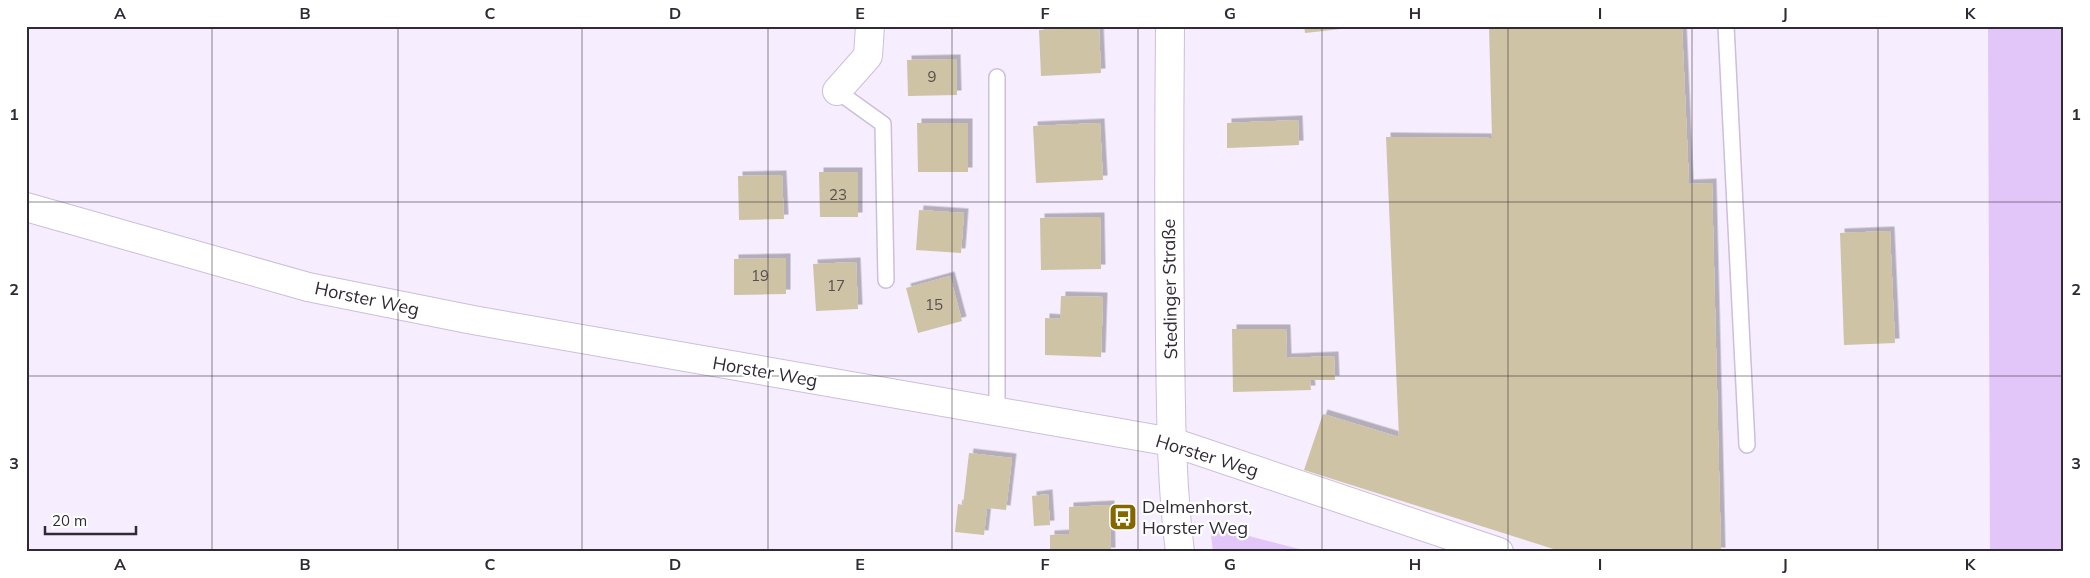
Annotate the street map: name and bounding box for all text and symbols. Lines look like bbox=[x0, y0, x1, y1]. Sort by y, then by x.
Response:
text: A bbox=[114, 3, 126, 23]
text: B bbox=[299, 3, 311, 23]
text: C bbox=[485, 3, 496, 23]
text: D bbox=[669, 3, 681, 23]
text: E bbox=[855, 3, 865, 23]
text: F bbox=[1040, 3, 1050, 23]
text: G bbox=[1224, 3, 1236, 23]
text: H bbox=[1409, 3, 1421, 23]
text: I bbox=[1598, 3, 1602, 23]
text: J bbox=[1782, 3, 1788, 23]
text: K bbox=[1965, 3, 1977, 23]
house number: 9 bbox=[927, 67, 937, 86]
text: 1 bbox=[9, 104, 19, 124]
text: 1 bbox=[2071, 104, 2081, 124]
house number: 23 bbox=[829, 185, 847, 204]
street label: Stedinger Straße bbox=[1157, 219, 1182, 360]
house number: 19 bbox=[751, 266, 769, 285]
street label: Horster Weg bbox=[313, 276, 421, 321]
house number: 17 bbox=[827, 276, 845, 295]
text: 2 bbox=[9, 279, 19, 299]
text: 2 bbox=[2071, 279, 2081, 299]
house number: 15 bbox=[925, 295, 943, 314]
street label: Horster Weg bbox=[711, 351, 819, 392]
street label: Horster Weg bbox=[1153, 429, 1261, 482]
text: 3 bbox=[9, 453, 19, 473]
text: 3 bbox=[2071, 453, 2081, 473]
place label: Delmenhorst, Horster Weg bbox=[1142, 495, 1252, 539]
bus stop icon: Delmenhorst, Horster Weg bbox=[1108, 502, 1138, 532]
scale bar bbox=[45, 503, 136, 535]
text: 20 m bbox=[52, 511, 87, 530]
text: A bbox=[114, 554, 126, 574]
text: B bbox=[299, 554, 311, 574]
text: C bbox=[485, 554, 496, 574]
text: D bbox=[669, 554, 681, 574]
text: E bbox=[855, 554, 865, 574]
text: F bbox=[1040, 554, 1050, 574]
text: G bbox=[1224, 554, 1236, 574]
text: H bbox=[1409, 554, 1421, 574]
text: I bbox=[1598, 554, 1602, 574]
text: J bbox=[1782, 554, 1788, 574]
text: K bbox=[1965, 554, 1977, 574]

